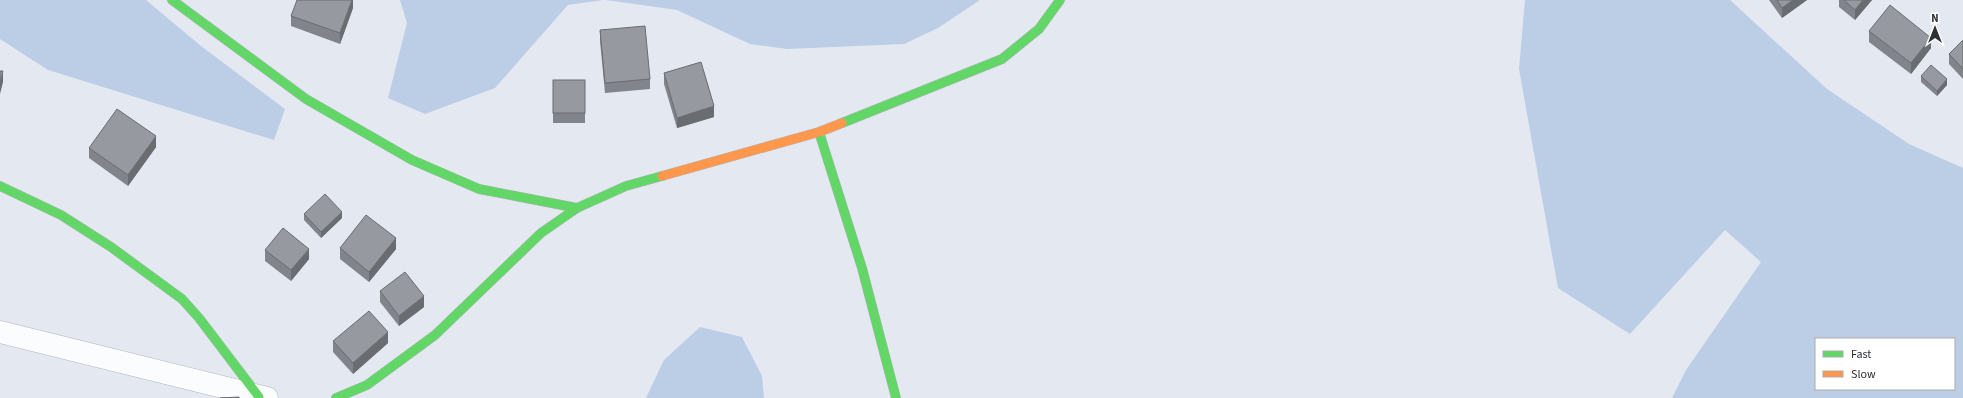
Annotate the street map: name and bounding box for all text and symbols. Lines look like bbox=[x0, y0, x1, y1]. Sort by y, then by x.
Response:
north arrow bbox=[1915, 8, 1955, 48]
text: N bbox=[1931, 11, 1939, 26]
legend bbox=[1815, 338, 1955, 390]
text: Fast bbox=[1851, 346, 1871, 363]
text: Slow bbox=[1851, 366, 1876, 383]

